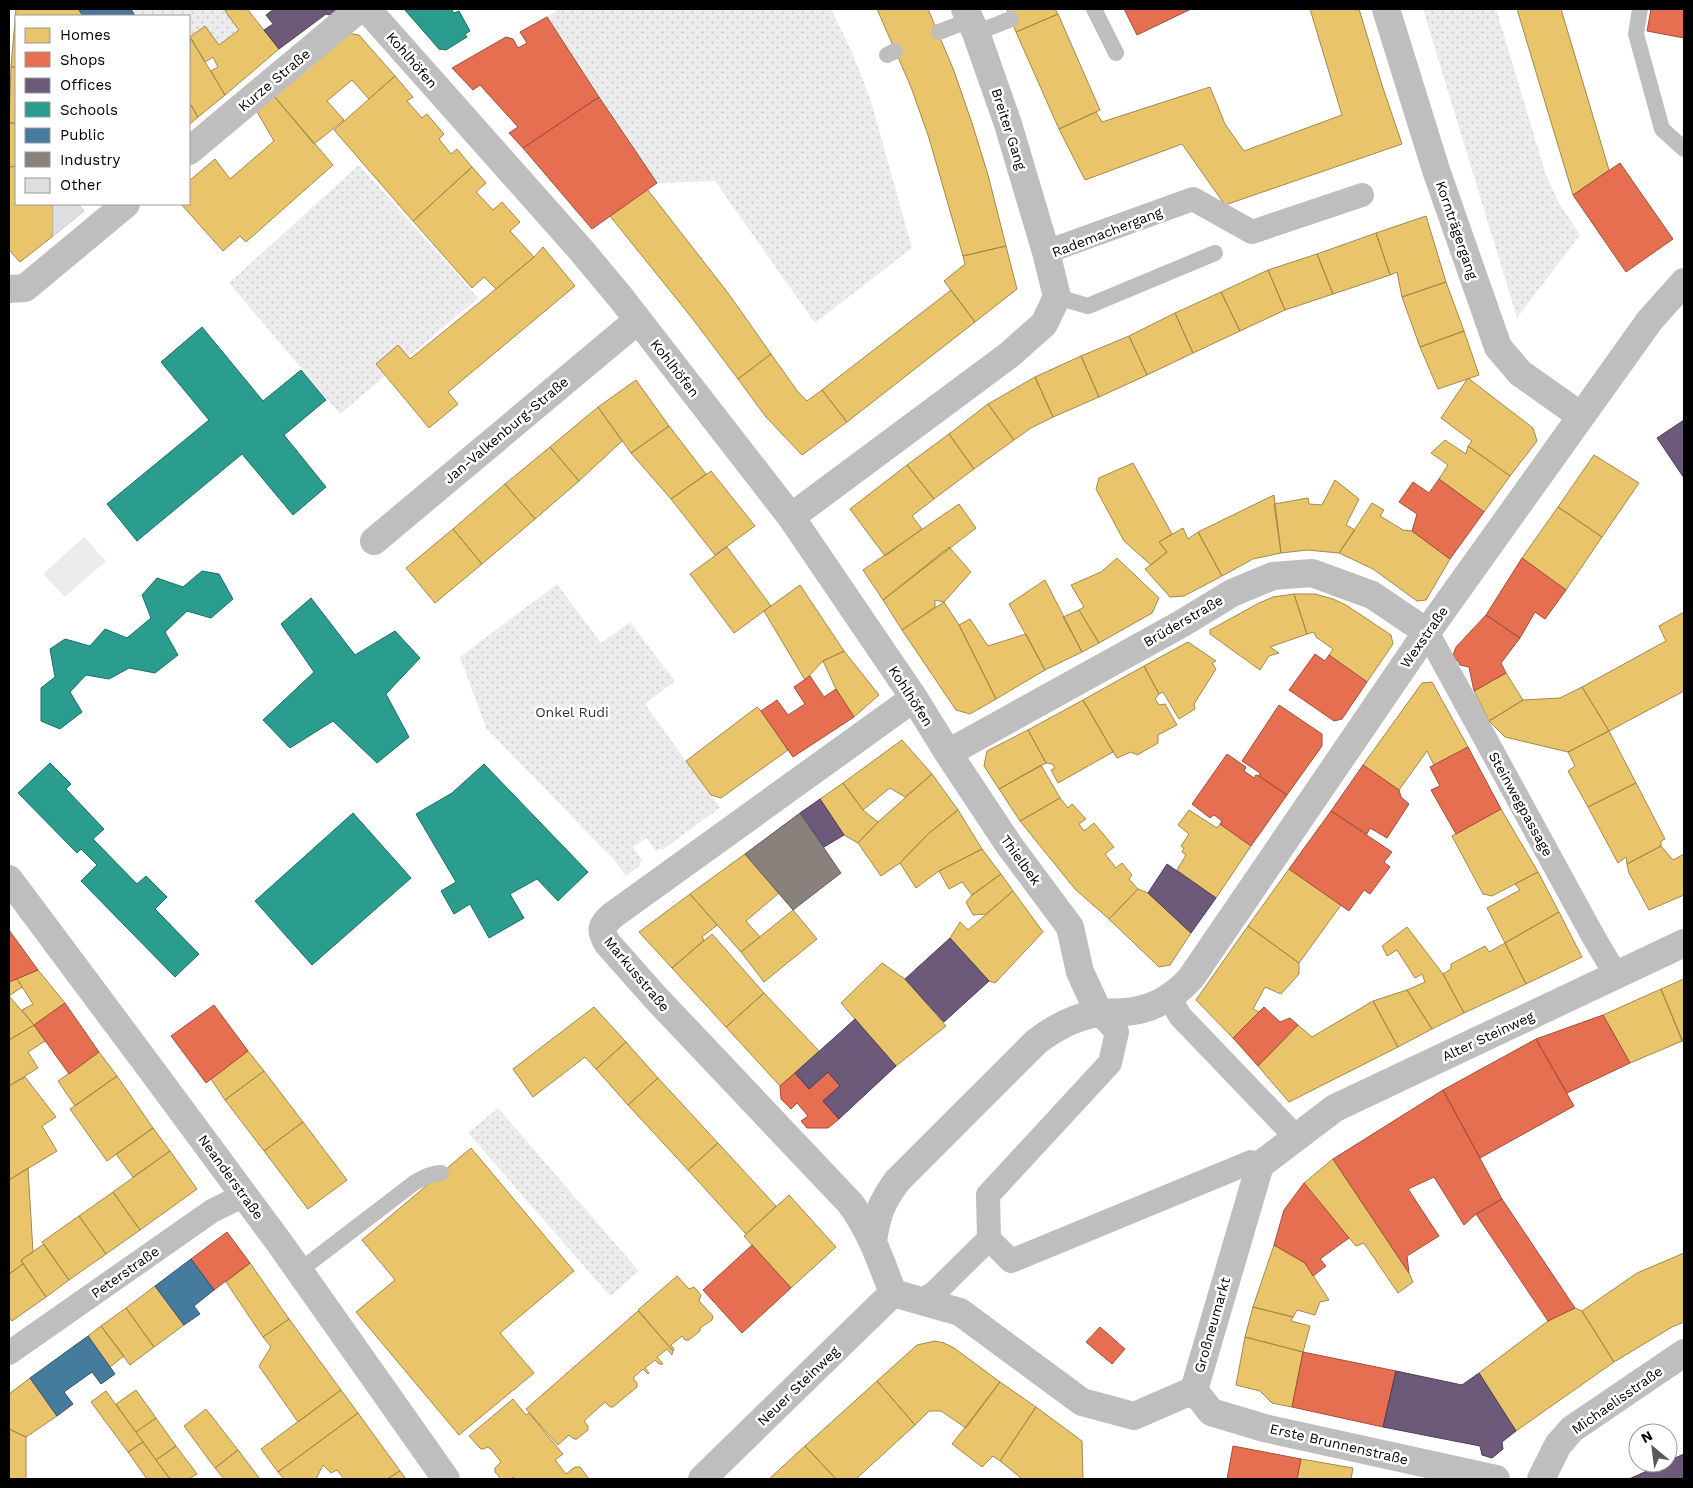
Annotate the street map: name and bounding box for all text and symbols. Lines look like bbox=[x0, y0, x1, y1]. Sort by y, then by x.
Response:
legend bbox=[15, 15, 190, 205]
text: Homes bbox=[60, 26, 111, 44]
street label: Kohlhöfen bbox=[383, 29, 441, 91]
street label: Kurze Straße bbox=[235, 45, 313, 115]
text: Shops bbox=[60, 51, 105, 69]
text: Offices bbox=[60, 76, 112, 94]
street label: Breiter Gang bbox=[988, 86, 1030, 172]
text: Schools bbox=[60, 101, 118, 119]
text: Public bbox=[60, 126, 105, 144]
text: Industry bbox=[60, 151, 121, 169]
text: Other bbox=[60, 176, 102, 194]
street label: Kornträgergang bbox=[1433, 179, 1482, 282]
street label: Rademachergang bbox=[1050, 203, 1165, 260]
street label: Kohlhöfen bbox=[647, 336, 703, 400]
street label: Jan-Valkenburg-Straße bbox=[441, 373, 571, 487]
street label: Brüderstraße bbox=[1140, 592, 1226, 650]
street label: Wexstraße bbox=[1397, 603, 1451, 671]
street label: Kohlhöfen bbox=[886, 663, 936, 729]
park label: Onkel Rudi bbox=[535, 704, 609, 720]
street label: Steinwegpassage bbox=[1486, 749, 1556, 859]
street label: Thielbek bbox=[998, 832, 1044, 888]
street label: Markusstraße bbox=[601, 933, 673, 1015]
street label: Alter Steinweg bbox=[1440, 1007, 1537, 1064]
street label: Neanderstraße bbox=[195, 1132, 267, 1222]
street label: Peterstraße bbox=[88, 1243, 162, 1301]
street label: Großneumarkt bbox=[1191, 1275, 1233, 1375]
street label: Neuer Steinweg bbox=[754, 1343, 843, 1429]
street label: Michaelisstraße bbox=[1569, 1363, 1665, 1437]
street label: Erste Brunnenstraße bbox=[1268, 1420, 1410, 1468]
north arrow bbox=[1628, 1423, 1678, 1473]
text: N bbox=[1638, 1427, 1655, 1446]

